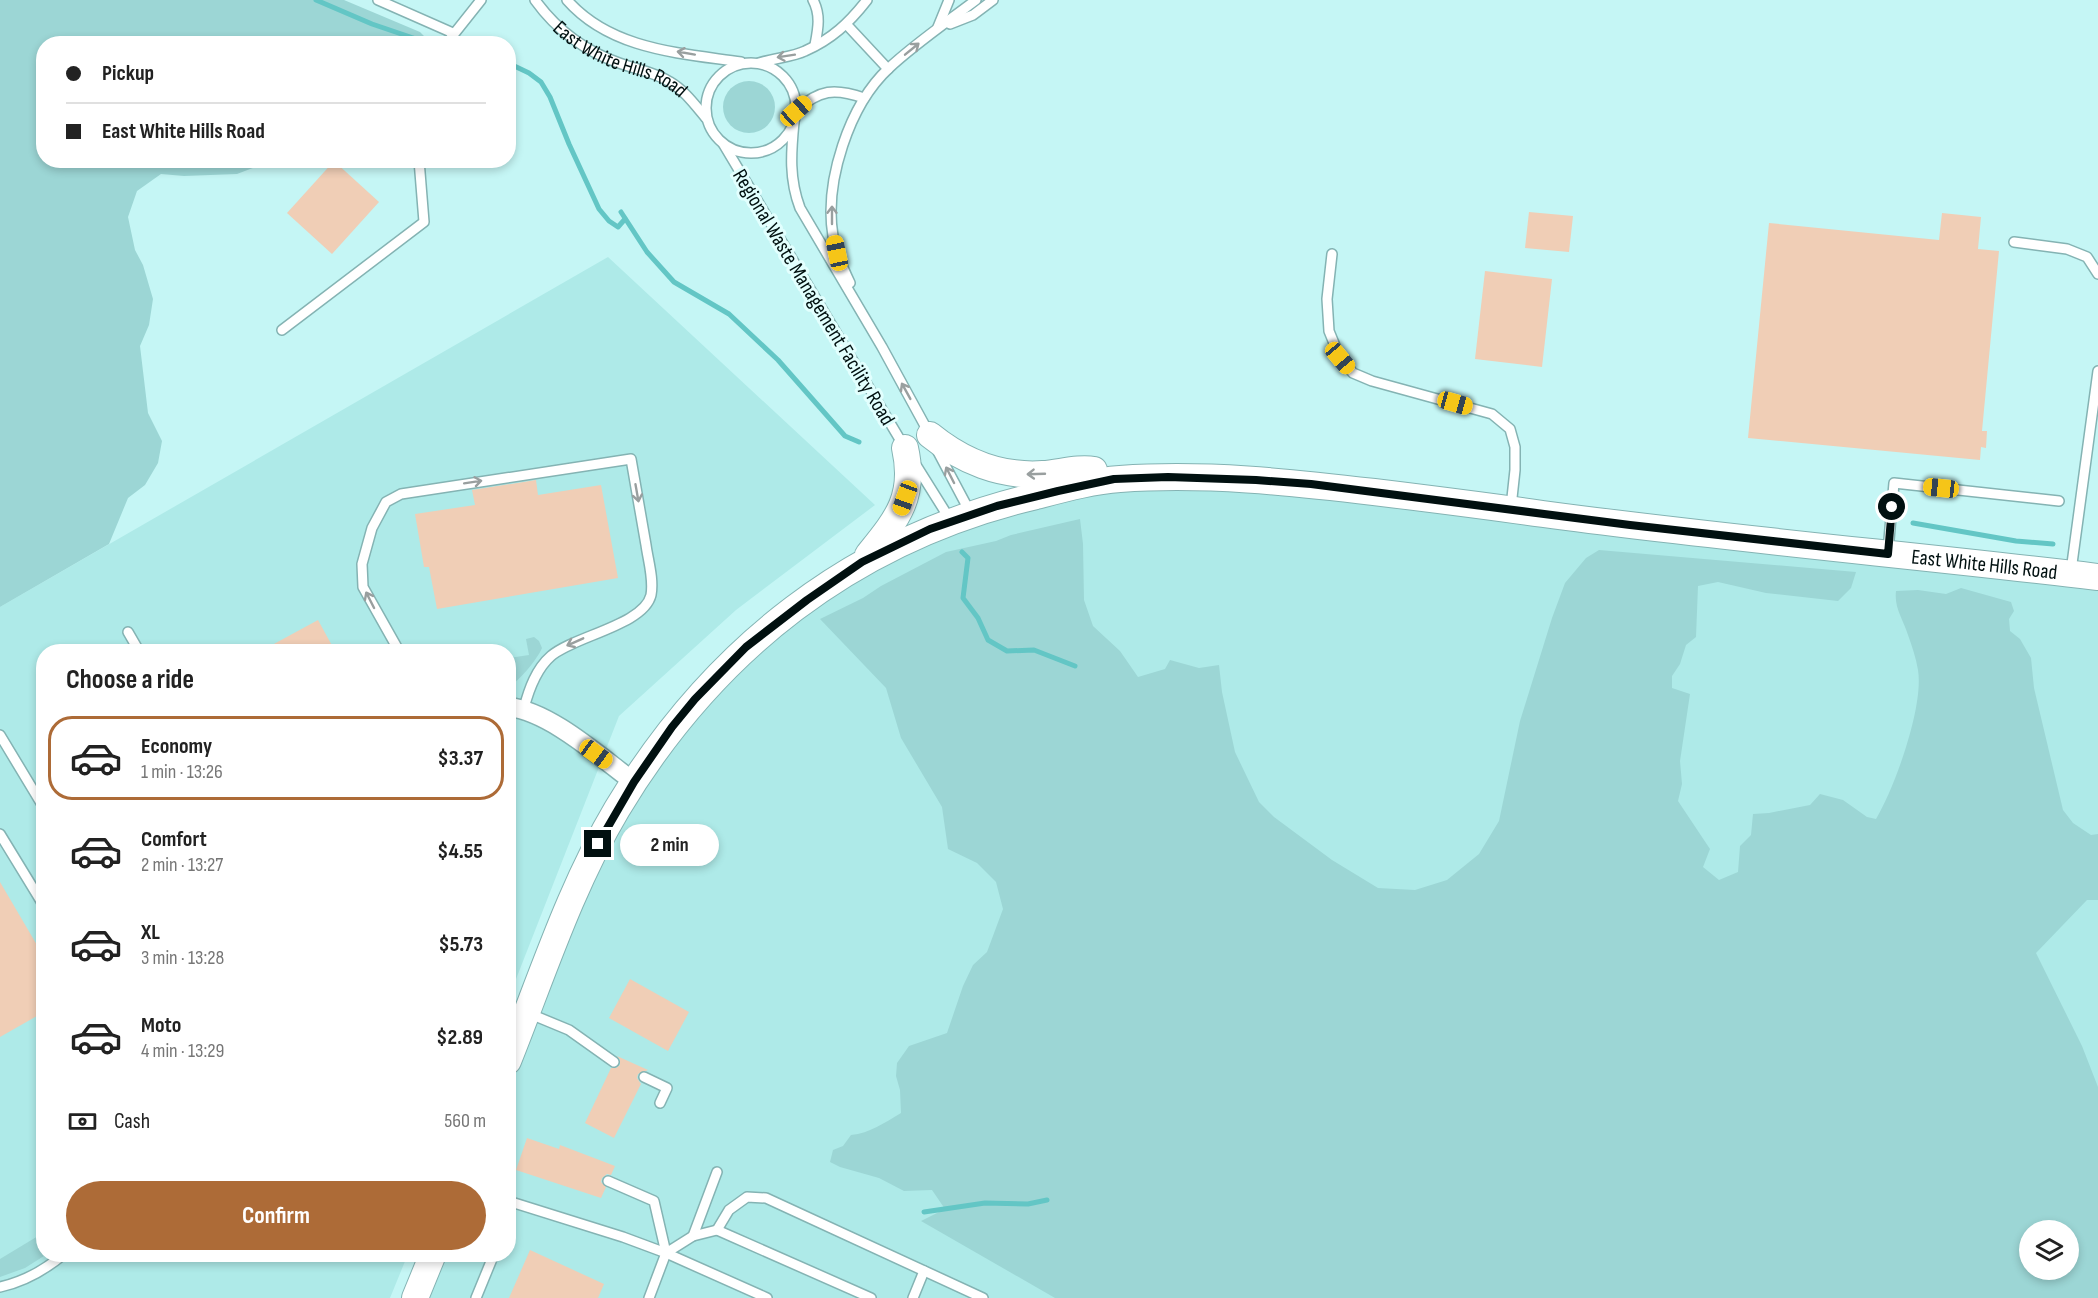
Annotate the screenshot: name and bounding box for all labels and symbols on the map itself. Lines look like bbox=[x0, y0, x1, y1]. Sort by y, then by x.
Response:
street label: East White Hills Road bbox=[548, 16, 692, 103]
one-way arrow bbox=[904, 43, 920, 56]
one-way arrow bbox=[677, 48, 696, 59]
one-way arrow bbox=[776, 50, 796, 61]
car bbox=[777, 92, 815, 130]
street label: Regional Waste Management Facility Road bbox=[727, 165, 900, 430]
one-way arrow bbox=[826, 206, 838, 226]
car bbox=[824, 234, 850, 272]
car bbox=[1322, 338, 1358, 378]
one-way arrow bbox=[900, 383, 912, 400]
car bbox=[1435, 389, 1475, 417]
one-way arrow bbox=[944, 466, 955, 484]
one-way arrow bbox=[1027, 468, 1047, 479]
one-way arrow bbox=[463, 477, 483, 488]
car bbox=[1922, 477, 1960, 499]
car bbox=[890, 478, 920, 518]
one-way arrow bbox=[632, 483, 643, 503]
route start bbox=[1878, 493, 1905, 520]
street label: East White Hills Road bbox=[1910, 544, 2059, 585]
one-way arrow bbox=[364, 592, 375, 610]
one-way arrow bbox=[566, 637, 584, 648]
car bbox=[576, 736, 616, 772]
callout: 2 min bbox=[619, 823, 718, 865]
route end bbox=[584, 830, 611, 857]

